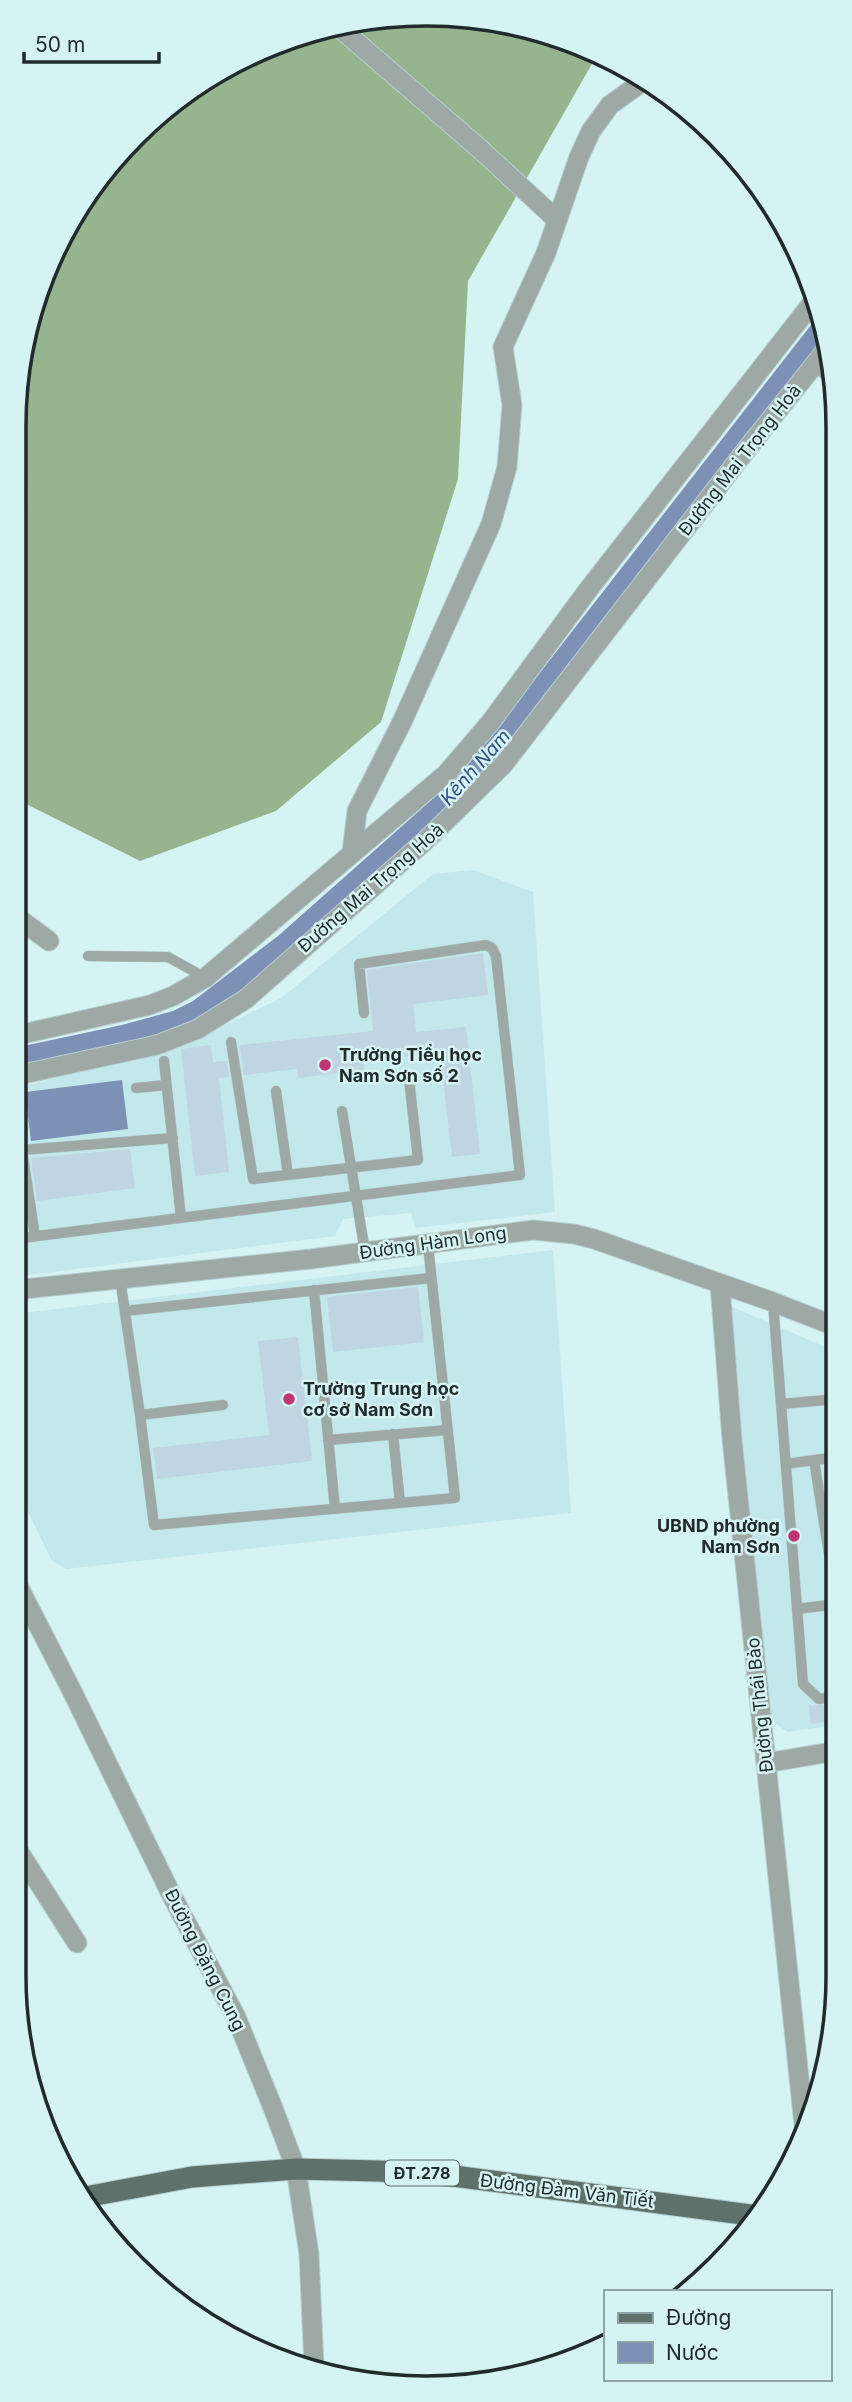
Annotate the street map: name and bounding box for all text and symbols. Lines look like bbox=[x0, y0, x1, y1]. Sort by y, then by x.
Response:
scale bar bbox=[24, 21, 159, 65]
text: 50 m bbox=[35, 32, 85, 57]
street label: Đường Mai Trọng Hoà bbox=[674, 380, 805, 539]
water label: Kênh Nam bbox=[436, 725, 515, 810]
street label: Đường Mai Trọng Hoà bbox=[294, 819, 448, 957]
place label: Trường Tiểu học Nam Sơn số 2 bbox=[339, 1044, 482, 1086]
marker: Trường Tiểu học Nam Sơn số 2 bbox=[317, 1057, 333, 1073]
street label: Đường Hàm Long bbox=[358, 1222, 508, 1263]
place label: Trường Trung học cơ sở Nam Sơn bbox=[303, 1378, 459, 1420]
marker: Trường Trung học cơ sở Nam Sơn bbox=[281, 1391, 297, 1407]
place label: UBND phường Nam Sơn bbox=[657, 1515, 780, 1557]
marker: UBND phường Nam Sơn bbox=[786, 1528, 802, 1544]
street label: Đường Thái Bảo bbox=[742, 1637, 777, 1774]
street label: Đường Đặng Cung bbox=[161, 1885, 250, 2034]
road number: ĐT.278 bbox=[385, 2160, 459, 2186]
street label: Đường Đàm Văn Tiết bbox=[479, 2169, 655, 2212]
legend bbox=[604, 2290, 831, 2381]
text: Đường bbox=[666, 2305, 731, 2330]
text: Nước bbox=[666, 2340, 719, 2365]

